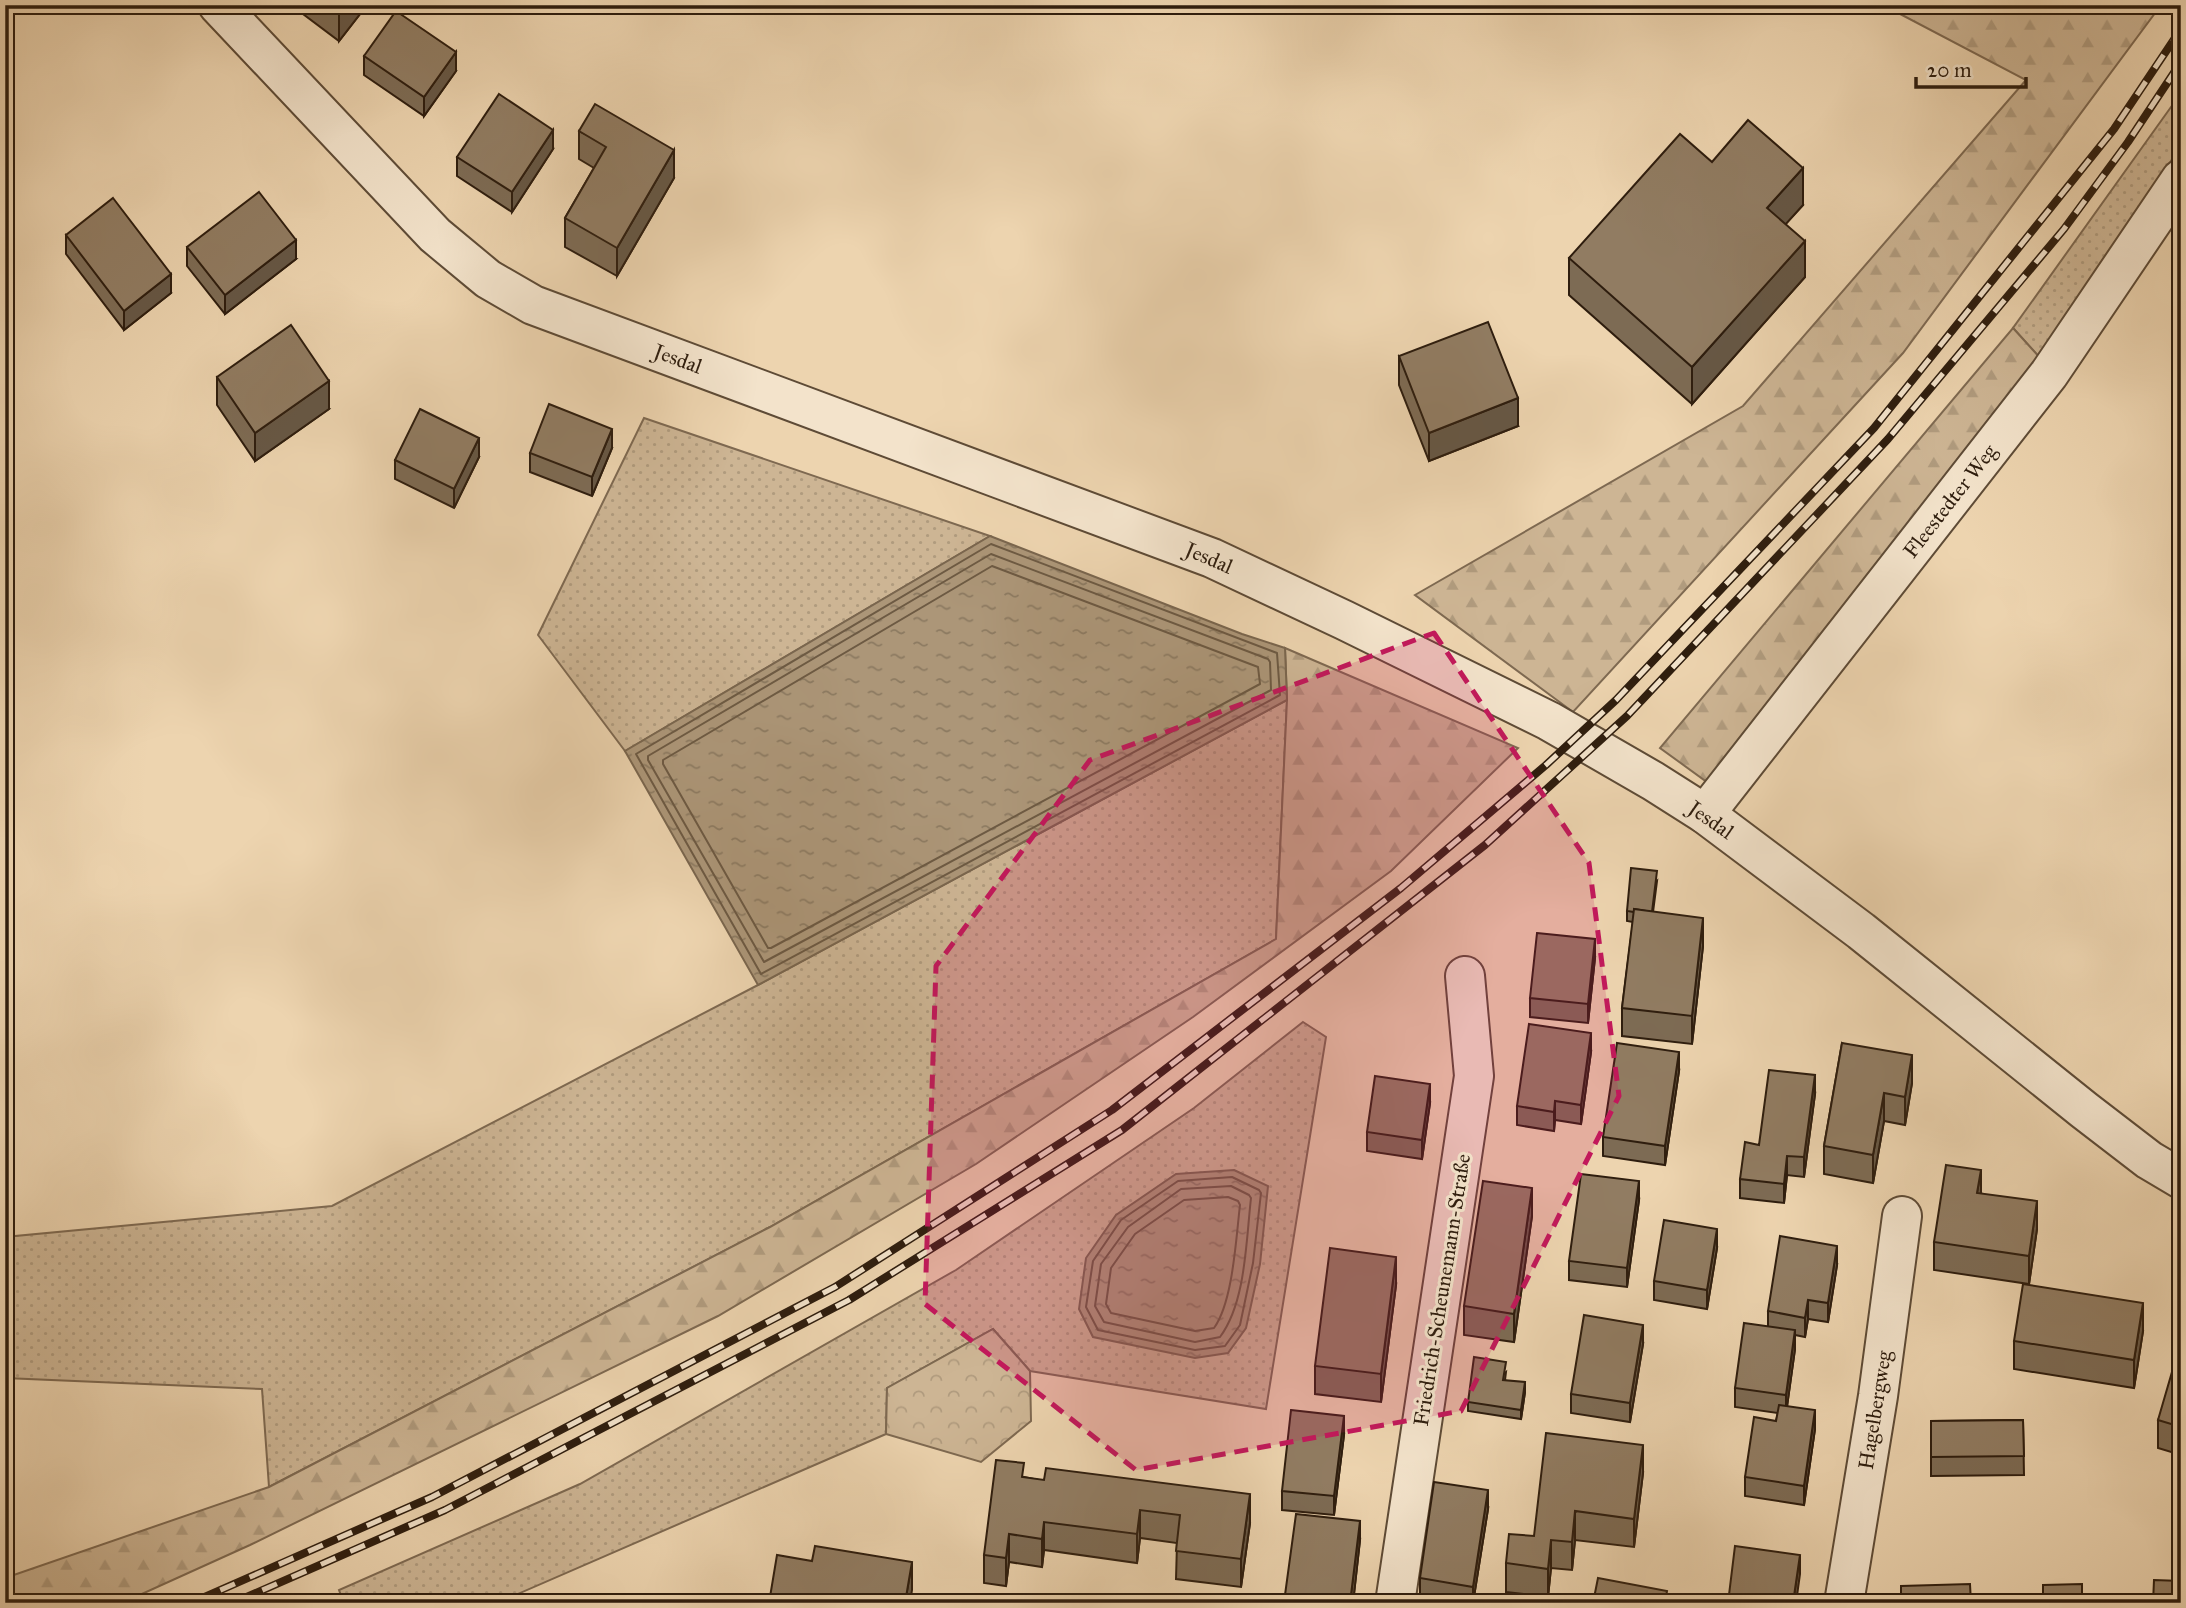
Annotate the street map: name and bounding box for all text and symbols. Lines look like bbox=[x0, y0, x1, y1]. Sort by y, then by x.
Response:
scale bar bbox=[1916, 46, 2027, 90]
text: 20 m bbox=[1927, 57, 1972, 83]
street label: Jesdal bbox=[648, 338, 706, 380]
street label: Fleestedter Weg bbox=[1897, 439, 2003, 563]
street label: Jesdal bbox=[1179, 536, 1237, 580]
street label: Jesdal bbox=[1682, 794, 1739, 845]
street label: Friedrich-Scheunemann-Straße bbox=[1408, 1152, 1476, 1428]
street label: Hagelbergweg bbox=[1853, 1348, 1897, 1471]

